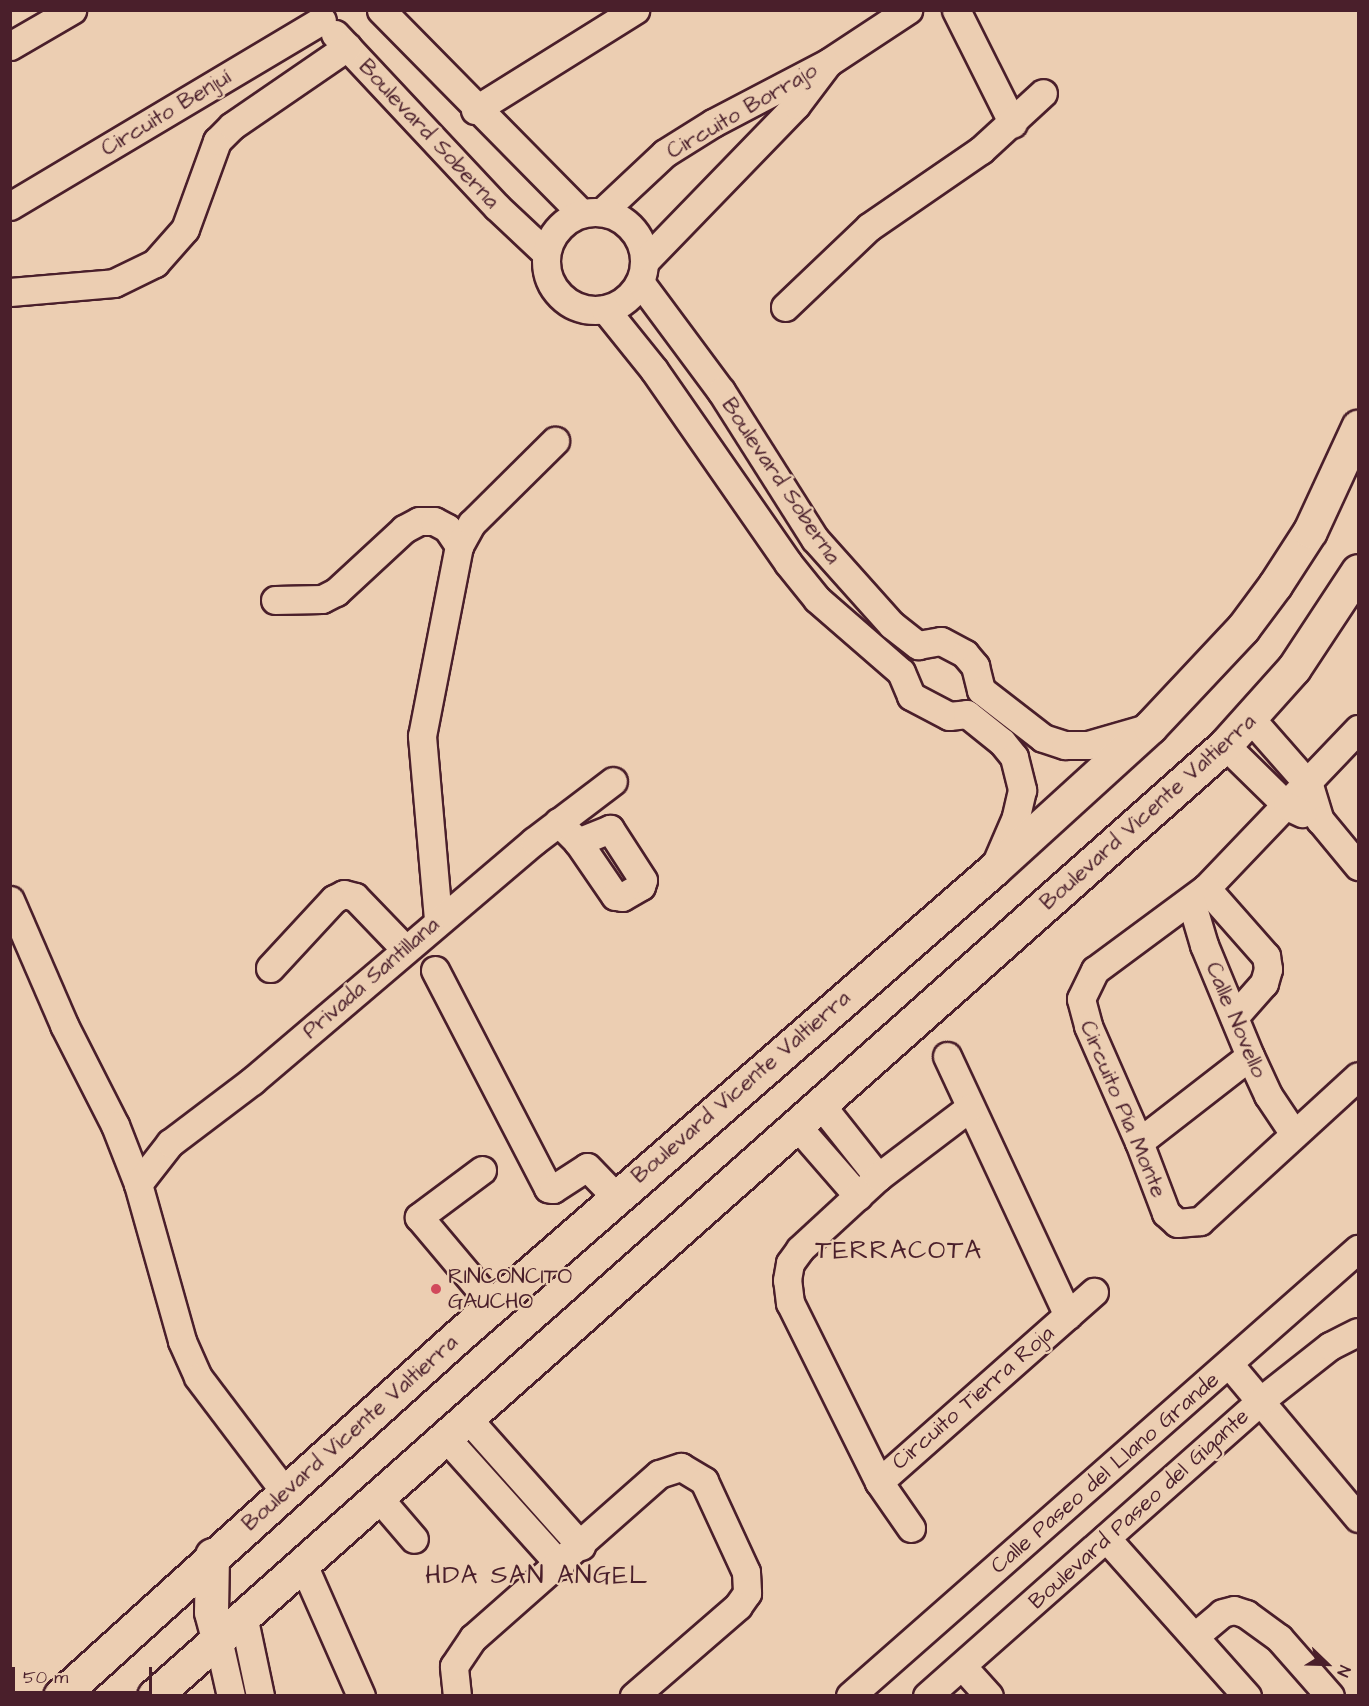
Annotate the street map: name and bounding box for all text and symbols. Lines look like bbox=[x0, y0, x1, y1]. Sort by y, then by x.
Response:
street label: Boulevard Soberna bbox=[353, 54, 505, 214]
street label: Circuito Borrajo bbox=[662, 57, 822, 165]
street label: Circuito Benjuí bbox=[96, 64, 236, 162]
street label: Boulevard Soberna bbox=[716, 393, 846, 569]
street label: Boulevard Vicente Valtierra bbox=[1035, 708, 1261, 916]
street label: Privada Santillana bbox=[297, 912, 445, 1044]
street label: Calle Novello bbox=[1200, 958, 1272, 1082]
street label: Boulevard Vicente Valtierra bbox=[626, 985, 856, 1189]
street label: Circuito Pía Monte bbox=[1074, 1017, 1172, 1201]
district label: TERRACOTA bbox=[815, 1235, 983, 1267]
place label: RINCONCITO GAUCHO bbox=[448, 1263, 572, 1314]
marker: RINCONCITO GAUCHO bbox=[429, 1282, 443, 1296]
street label: Circuito Tierra Roja bbox=[887, 1320, 1059, 1476]
street label: Boulevard Vicente Valtierra bbox=[237, 1329, 463, 1537]
street label: Calle Paseo del Llano Grande bbox=[985, 1367, 1225, 1579]
street label: Boulevard Paseo del Gigante bbox=[1023, 1403, 1255, 1615]
district label: HDA SAN ANGEL bbox=[425, 1560, 649, 1592]
north arrow bbox=[1297, 1634, 1357, 1694]
scale bar bbox=[15, 1655, 154, 1693]
text: N bbox=[1331, 1662, 1356, 1680]
text: 50 m bbox=[23, 1665, 68, 1690]

